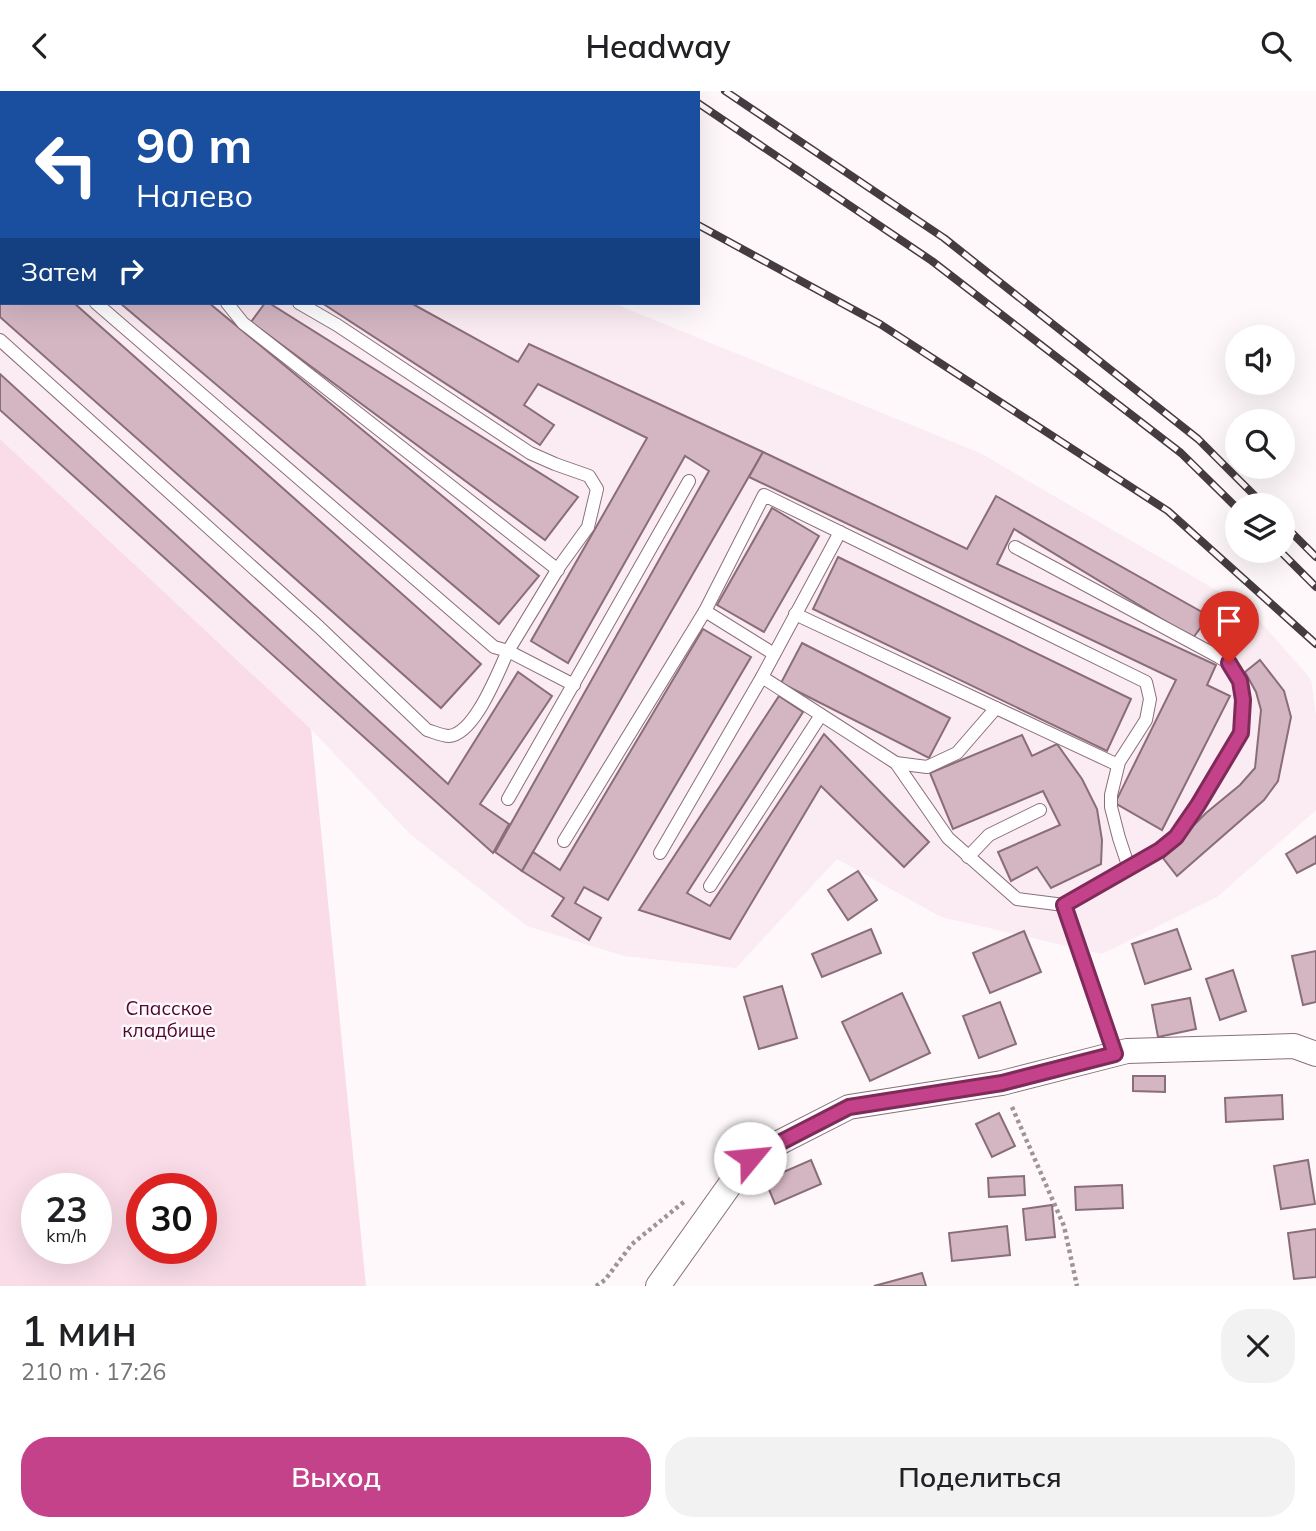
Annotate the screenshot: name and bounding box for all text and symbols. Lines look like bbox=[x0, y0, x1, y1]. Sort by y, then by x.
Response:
text: Headway bbox=[585, 26, 731, 66]
icon: back bbox=[21, 27, 59, 65]
icon: search bbox=[1257, 27, 1295, 65]
text: 90 m bbox=[136, 114, 252, 175]
icon: left bbox=[21, 119, 112, 210]
text: Налево bbox=[136, 175, 253, 215]
icon: right bbox=[112, 252, 150, 290]
text: Затем bbox=[21, 255, 98, 288]
map controls bbox=[1225, 325, 1295, 563]
button: sound bbox=[1225, 325, 1295, 395]
button: search bbox=[1225, 409, 1295, 479]
button: layers bbox=[1225, 493, 1295, 563]
pin bbox=[1199, 591, 1259, 663]
icon: arrive bbox=[1210, 602, 1248, 640]
park label: Спасское кладбище bbox=[122, 996, 216, 1042]
position arrow bbox=[713, 1121, 787, 1195]
speed limit sign: 30 bbox=[126, 1173, 217, 1264]
text: 23 bbox=[45, 1187, 88, 1231]
text: km/h bbox=[46, 1224, 87, 1247]
text: 1 мин bbox=[21, 1304, 137, 1357]
button: close bbox=[1221, 1309, 1295, 1383]
text: 210 m · 17:26 bbox=[21, 1357, 166, 1386]
button: Выход bbox=[21, 1437, 651, 1517]
button: Поделиться bbox=[665, 1437, 1295, 1517]

